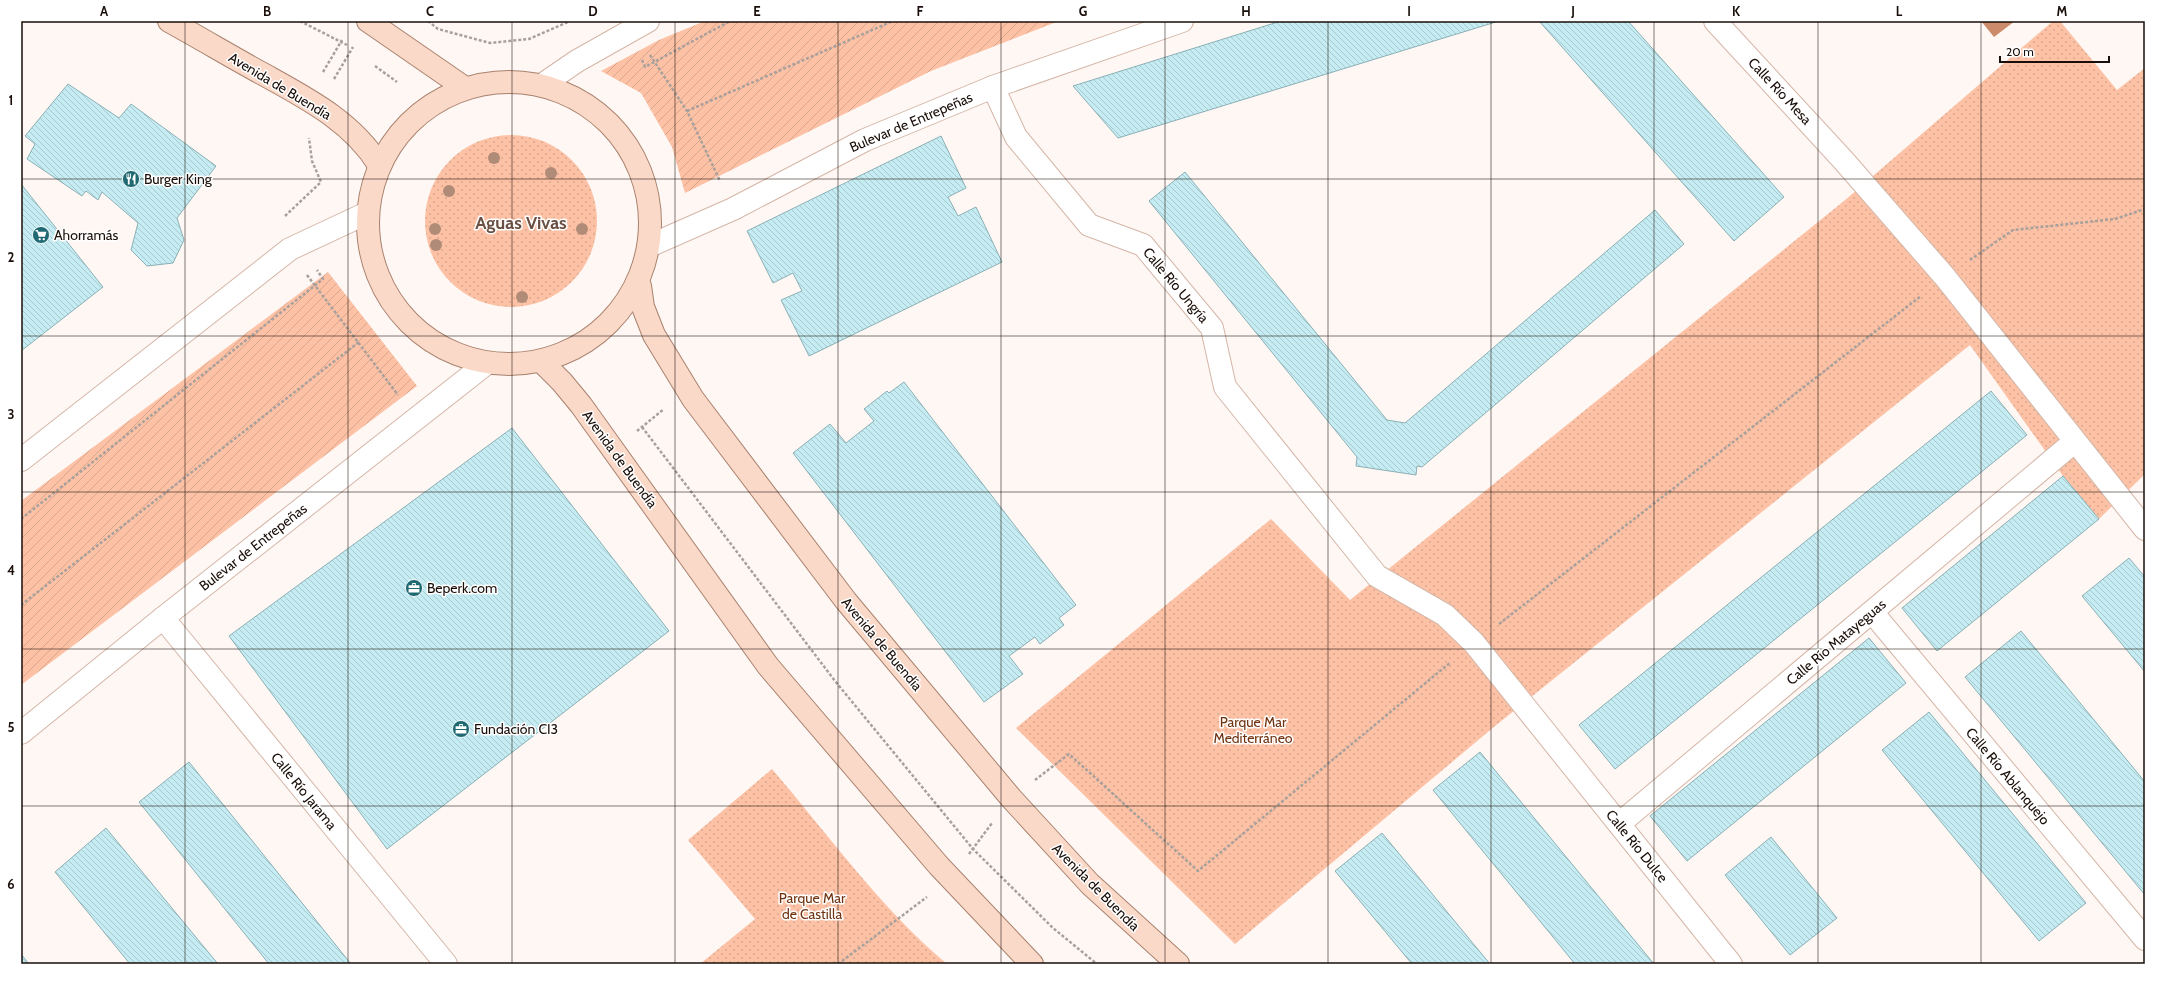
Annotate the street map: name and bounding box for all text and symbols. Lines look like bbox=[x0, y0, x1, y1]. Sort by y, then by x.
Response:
text: A bbox=[100, 3, 109, 19]
text: B bbox=[263, 3, 271, 19]
text: C bbox=[426, 3, 434, 19]
text: D bbox=[588, 3, 598, 19]
text: E bbox=[753, 3, 761, 19]
text: F bbox=[917, 3, 924, 19]
text: G bbox=[1079, 3, 1088, 19]
text: H bbox=[1241, 3, 1251, 19]
text: I bbox=[1407, 3, 1411, 19]
text: J bbox=[1570, 3, 1575, 19]
text: K bbox=[1732, 3, 1741, 19]
text: L bbox=[1896, 3, 1903, 19]
text: M bbox=[2057, 3, 2068, 19]
scale bar bbox=[2000, 38, 2109, 64]
text: 20 m bbox=[2006, 44, 2034, 59]
street label: Avenida de Buendía bbox=[225, 48, 335, 124]
street label: Calle Río Mesa bbox=[1744, 54, 1816, 129]
street label: Bulevar de Entrepeñas bbox=[847, 88, 975, 156]
text: 1 bbox=[9, 92, 13, 108]
restaurant icon: Burger King bbox=[121, 169, 141, 189]
place label: Burger King bbox=[144, 170, 213, 188]
district label: Aguas Vivas bbox=[475, 212, 567, 234]
supermarket icon: Ahorramás bbox=[31, 225, 51, 245]
place label: Ahorramás bbox=[54, 226, 118, 244]
street label: Calle Río Ungría bbox=[1139, 244, 1213, 327]
text: 2 bbox=[8, 249, 15, 265]
text: 3 bbox=[7, 406, 15, 422]
street label: Avenida de Buendía bbox=[578, 407, 662, 512]
street label: Bulevar de Entrepeñas bbox=[195, 499, 311, 595]
text: 4 bbox=[7, 562, 15, 578]
office icon: Beperk.com bbox=[404, 578, 424, 598]
place label: Beperk.com bbox=[427, 579, 497, 597]
street label: Avenida de Buendía bbox=[838, 594, 927, 695]
street label: Calle Río Matayeguas bbox=[1783, 595, 1890, 689]
park label: Parque Mar Mediterráneo bbox=[1213, 713, 1293, 747]
text: 5 bbox=[8, 719, 15, 735]
office icon: Fundación CI3 bbox=[451, 719, 471, 739]
place label: Fundación CI3 bbox=[474, 720, 558, 738]
street label: Calle Río Ablanquejo bbox=[1962, 724, 2054, 829]
street label: Calle Río Jarama bbox=[267, 749, 341, 834]
street label: Calle Río Dulce bbox=[1602, 806, 1672, 886]
street label: Avenida de Buendía bbox=[1048, 839, 1144, 935]
text: 6 bbox=[7, 876, 15, 892]
park label: Parque Mar de Castilla bbox=[779, 889, 846, 923]

